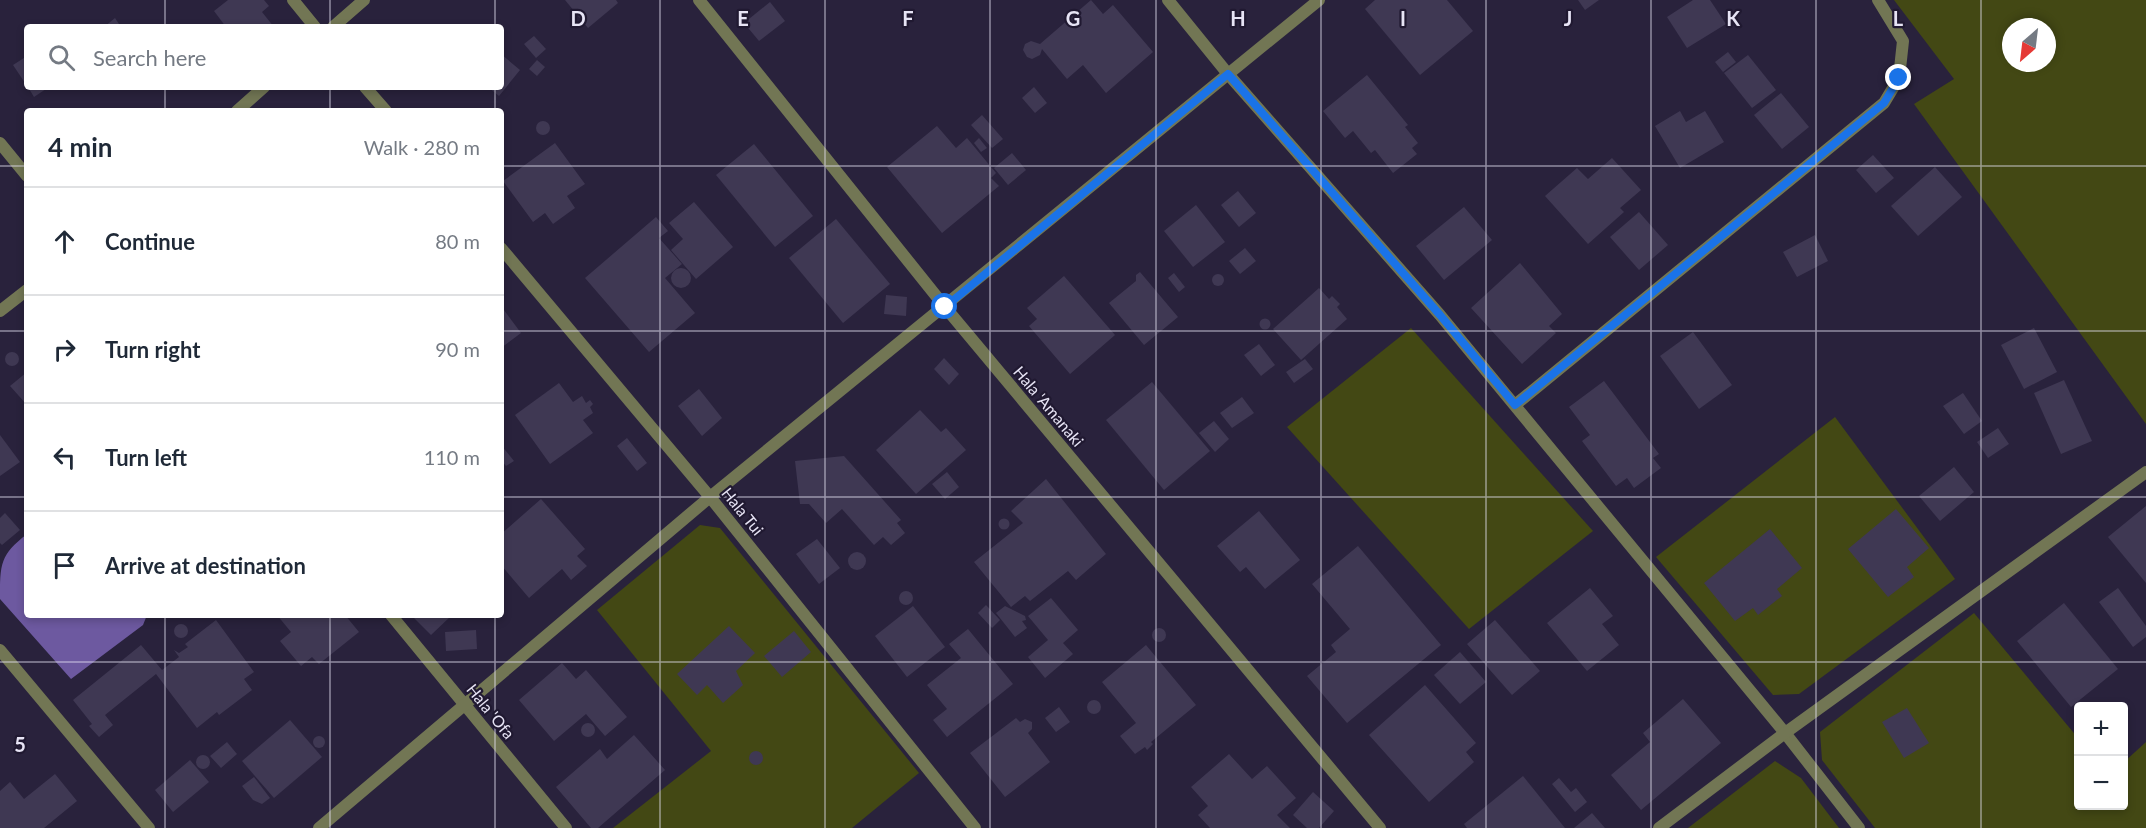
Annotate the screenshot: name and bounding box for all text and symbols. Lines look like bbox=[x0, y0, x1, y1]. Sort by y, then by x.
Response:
text: D bbox=[570, 6, 586, 30]
text: E bbox=[737, 6, 749, 30]
text: F bbox=[902, 6, 914, 30]
text: G bbox=[1066, 6, 1080, 30]
text: H bbox=[1230, 6, 1246, 30]
text: I bbox=[1400, 6, 1406, 30]
text: J bbox=[1564, 6, 1572, 30]
text: K bbox=[1726, 6, 1740, 30]
text: L bbox=[1893, 6, 1904, 30]
north arrow bbox=[2002, 18, 2056, 72]
search box bbox=[24, 24, 504, 90]
icon: search bbox=[45, 41, 78, 74]
text: Search here bbox=[93, 44, 206, 71]
route end bbox=[1885, 64, 1911, 90]
text: 4 min bbox=[48, 131, 112, 163]
text: Walk · 280 m bbox=[364, 135, 480, 159]
icon: ahead bbox=[48, 225, 81, 258]
text: Continue bbox=[105, 228, 195, 255]
text: 80 m bbox=[435, 229, 480, 253]
route start bbox=[931, 293, 957, 319]
icon: right bbox=[48, 333, 81, 366]
text: Turn right bbox=[105, 336, 200, 363]
text: 90 m bbox=[435, 337, 480, 361]
street label: Hala 'Amanaki bbox=[1010, 362, 1088, 450]
icon: left bbox=[48, 441, 81, 474]
text: Turn left bbox=[105, 444, 187, 471]
text: 110 m bbox=[424, 445, 480, 469]
street label: Hala Tui bbox=[718, 483, 768, 539]
icon: arrive bbox=[48, 549, 81, 582]
text: Arrive at destination bbox=[105, 552, 306, 579]
street label: Hala 'Ofa bbox=[463, 680, 519, 742]
map controls bbox=[2074, 702, 2128, 810]
button: + bbox=[2074, 702, 2128, 756]
text: 5 bbox=[14, 732, 26, 756]
button: − bbox=[2074, 756, 2128, 810]

